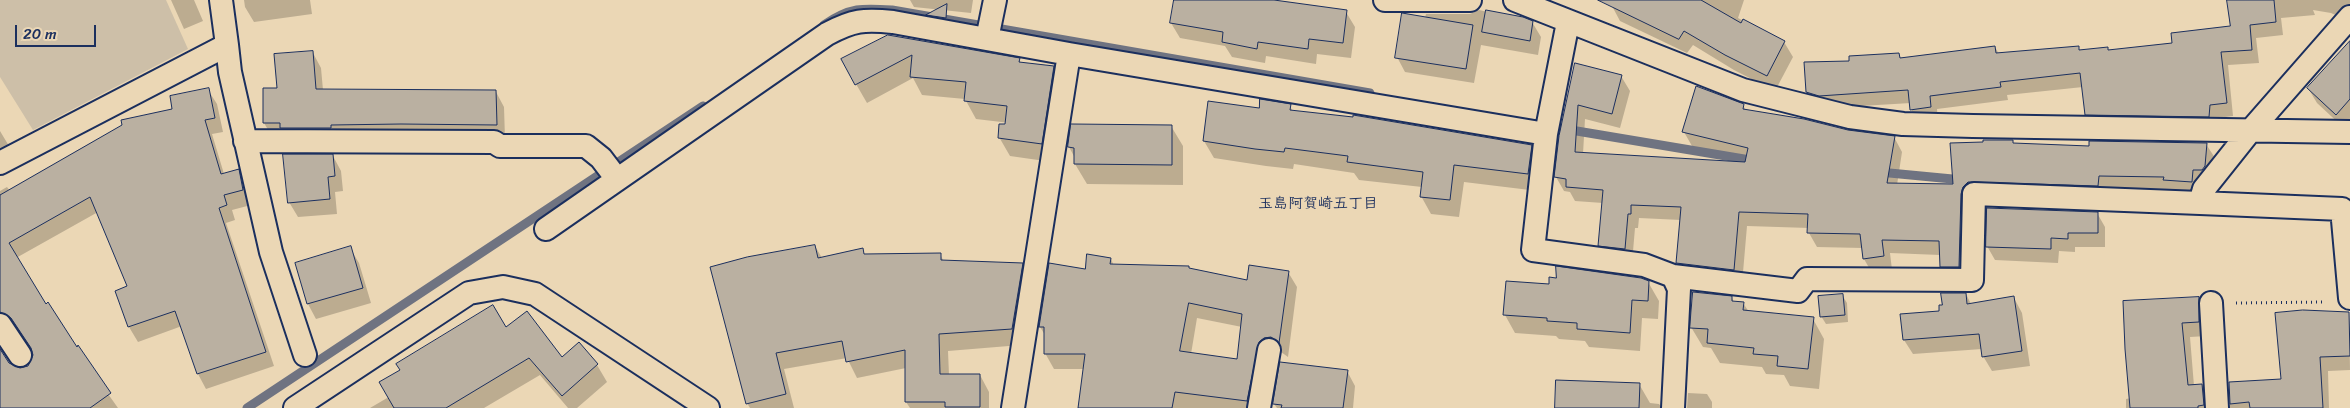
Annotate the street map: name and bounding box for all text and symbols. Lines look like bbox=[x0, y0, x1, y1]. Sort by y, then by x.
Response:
scale bar bbox=[18, 15, 99, 47]
text: 20 m bbox=[23, 21, 57, 47]
district label: 玉島阿賀崎五丁目 bbox=[1258, 195, 1378, 213]

